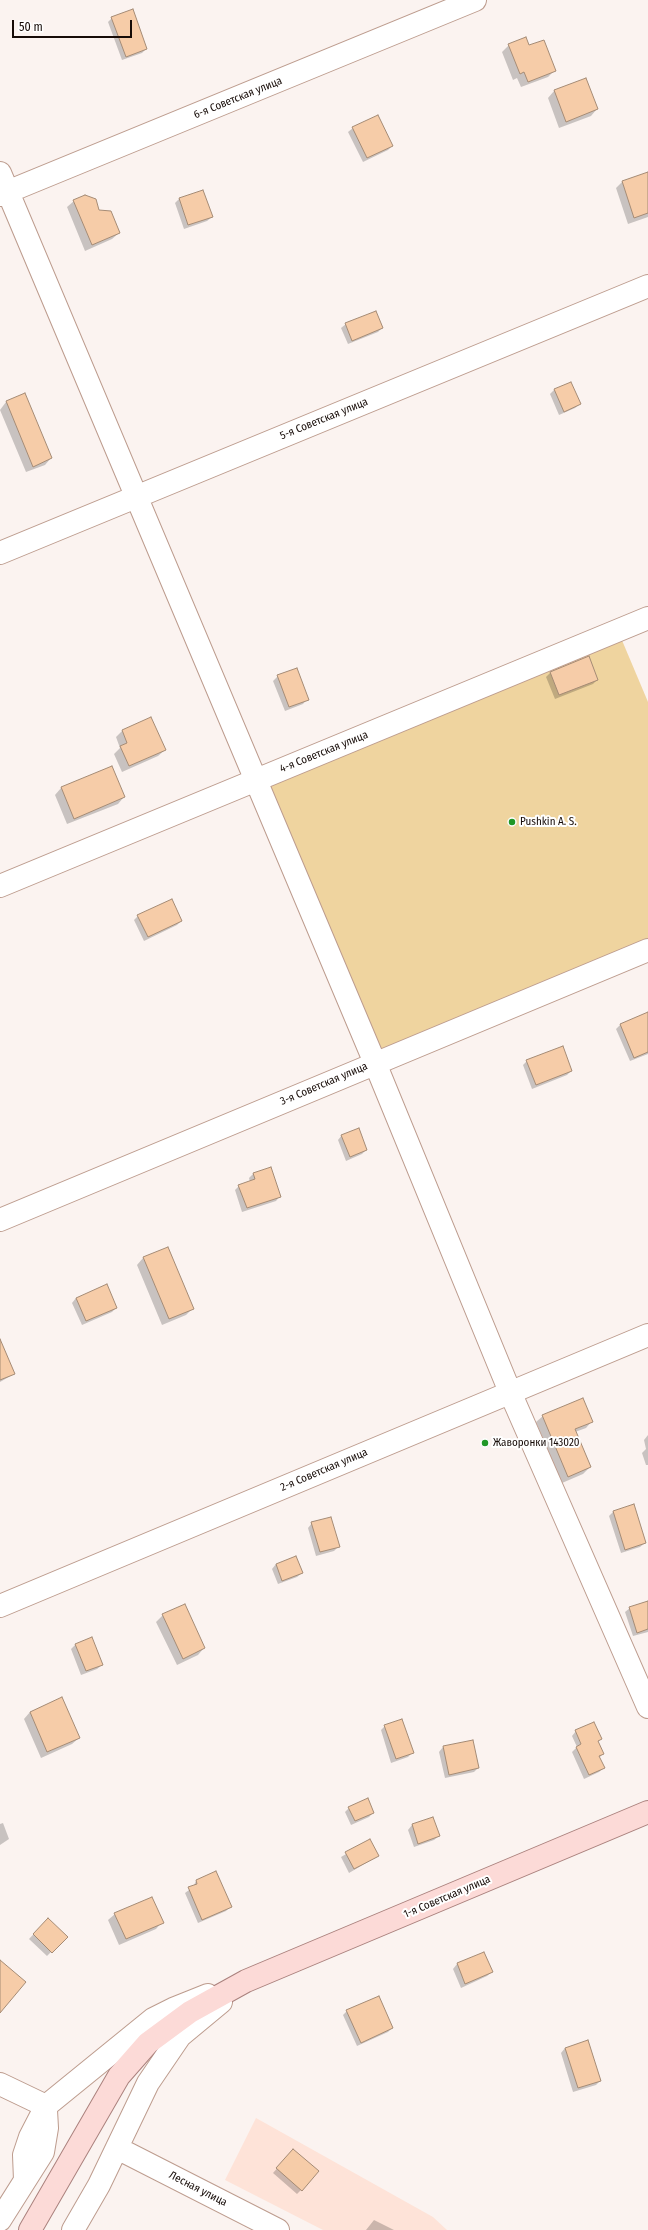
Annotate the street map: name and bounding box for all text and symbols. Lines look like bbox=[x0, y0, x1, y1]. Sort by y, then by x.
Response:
scale bar bbox=[14, 12, 134, 38]
text: 50 m bbox=[19, 20, 43, 34]
street label: 6-я Советская улица bbox=[192, 74, 284, 122]
street label: 5-я Советская улица bbox=[278, 395, 370, 443]
street label: 4-я Советская улица bbox=[278, 728, 370, 776]
place label: Pushkin A. S. bbox=[520, 815, 577, 829]
marker: Pushkin A. S. bbox=[507, 817, 517, 827]
street label: 3-я Советская улица bbox=[278, 1060, 370, 1108]
place label: Жаворонки 143020 bbox=[493, 1436, 580, 1450]
marker: Жаворонки 143020 bbox=[480, 1438, 490, 1448]
street label: 2-я Советская улица bbox=[278, 1446, 370, 1494]
street label: 1-я Советская улица bbox=[402, 1873, 492, 1921]
street label: Лесная улица bbox=[167, 2169, 229, 2209]

